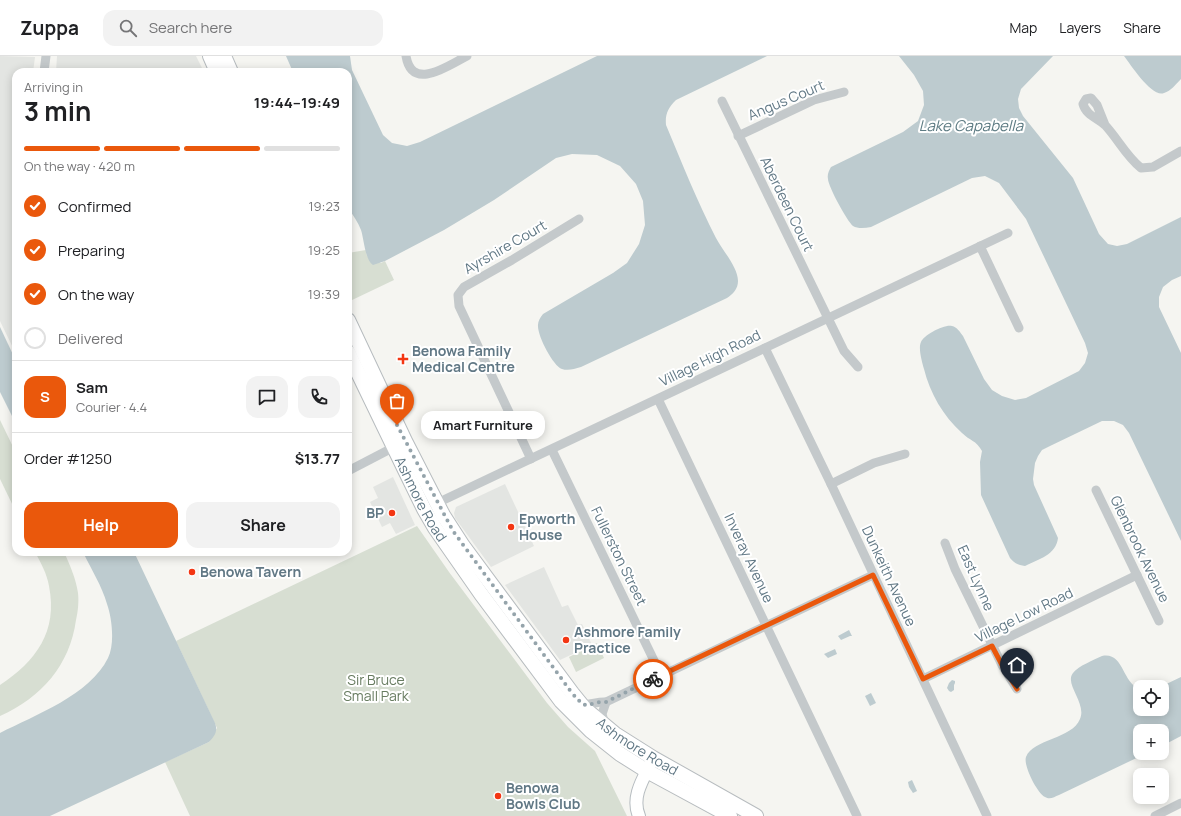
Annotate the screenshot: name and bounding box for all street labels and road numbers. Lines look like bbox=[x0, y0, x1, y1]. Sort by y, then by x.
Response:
street label: Angus Court bbox=[745, 75, 827, 124]
street label: Aberdeen Court bbox=[756, 153, 819, 255]
street label: Ayrshire Court bbox=[460, 215, 550, 278]
street label: Village High Road bbox=[656, 325, 764, 390]
street label: Ashmore Road bbox=[391, 453, 451, 545]
street label: Glenbrook Avenue bbox=[1106, 492, 1175, 605]
street label: Fullerston Street bbox=[587, 503, 652, 609]
street label: Inveray Avenue bbox=[720, 510, 779, 606]
street label: Dunkeith Avenue bbox=[858, 522, 921, 629]
street label: East Lynne bbox=[954, 542, 999, 614]
street label: Village Low Road bbox=[972, 583, 1076, 647]
street label: Ashmore Road bbox=[593, 713, 682, 779]

